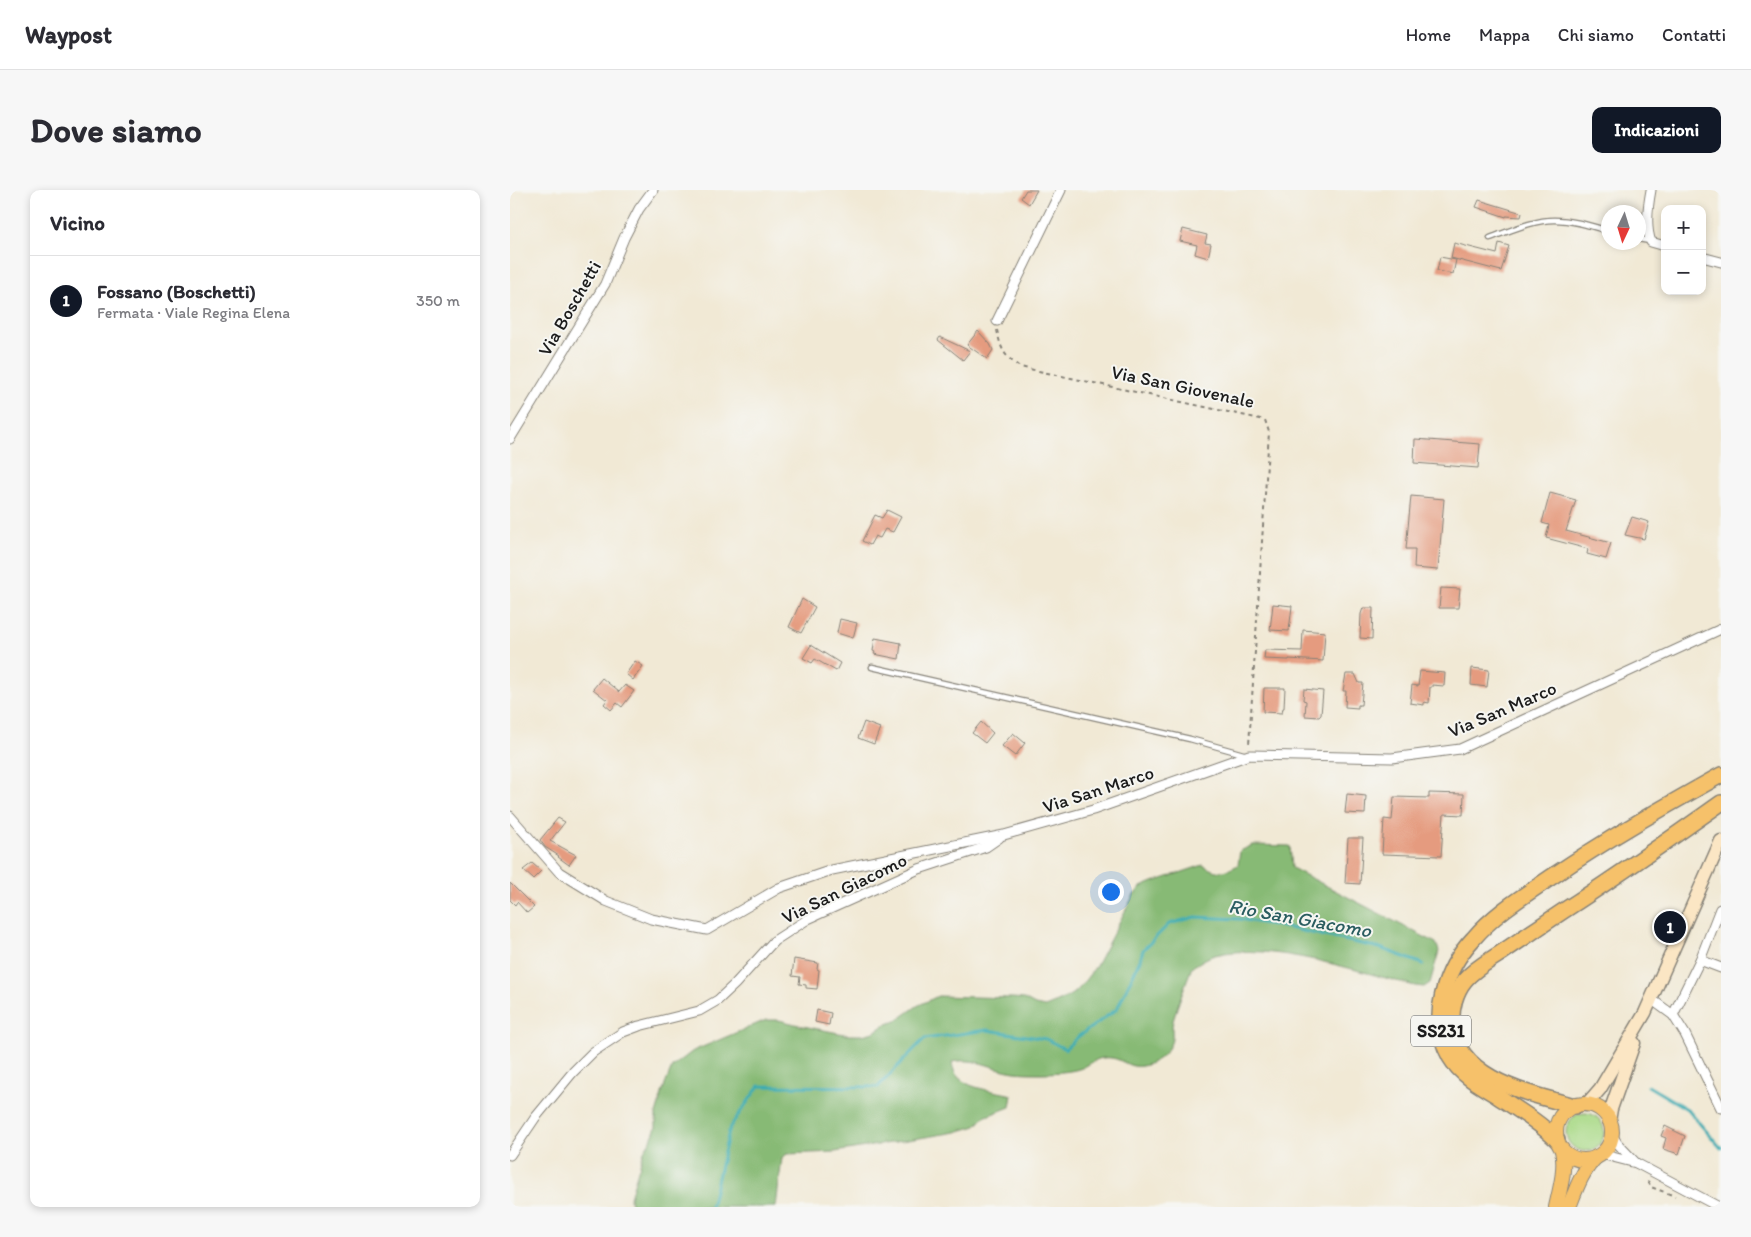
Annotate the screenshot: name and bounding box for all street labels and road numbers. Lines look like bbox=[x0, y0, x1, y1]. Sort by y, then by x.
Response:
street label: Via Boschetti bbox=[533, 257, 606, 360]
street label: Via San Giovenale bbox=[1109, 360, 1257, 413]
street label: Via San Marco bbox=[1444, 676, 1560, 743]
street label: Via San Marco bbox=[1040, 761, 1157, 818]
street label: Via San Giacomo bbox=[778, 848, 911, 929]
road number: SS231 bbox=[1411, 1016, 1471, 1046]

